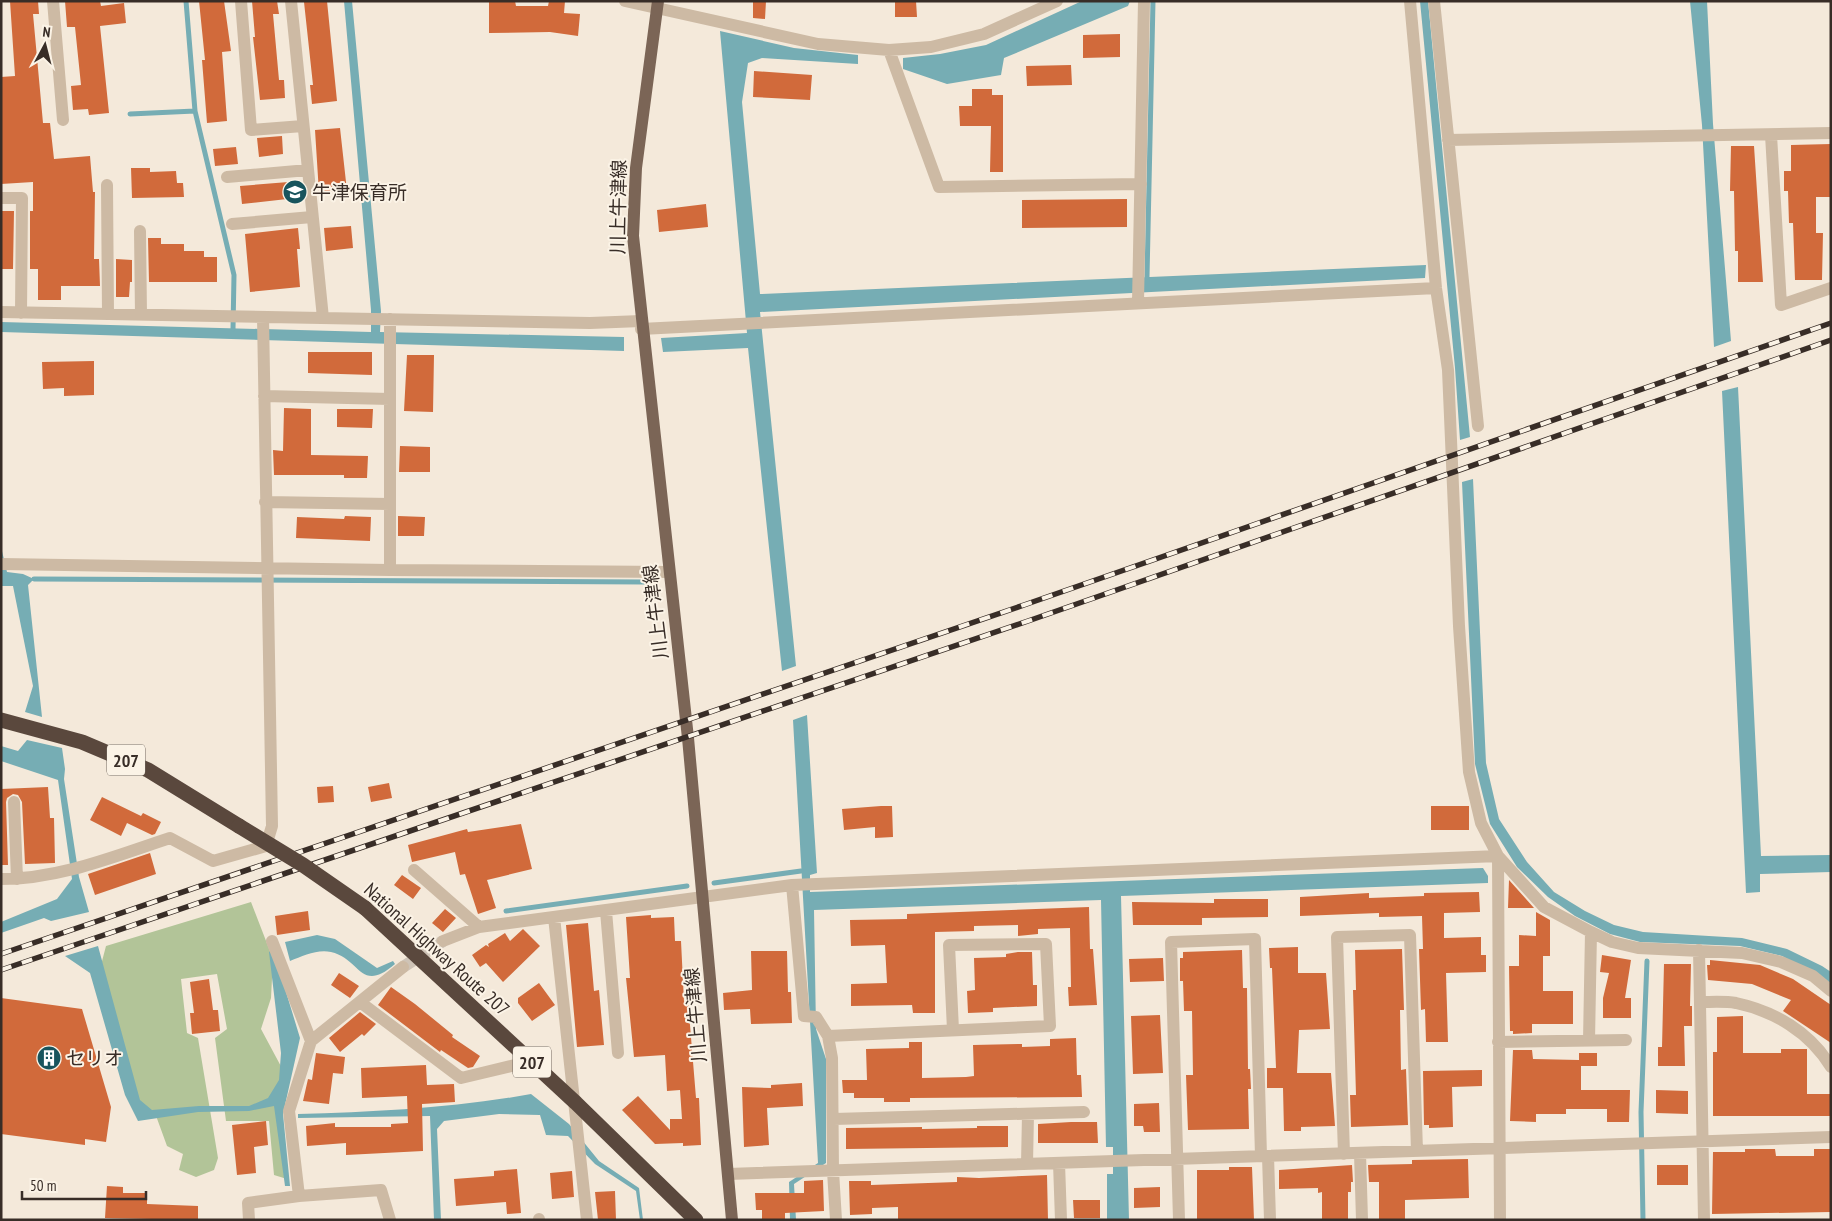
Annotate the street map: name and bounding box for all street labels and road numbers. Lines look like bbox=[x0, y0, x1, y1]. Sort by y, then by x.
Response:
street label: 川上牛津線 bbox=[605, 159, 631, 255]
street label: 川上牛津線 bbox=[637, 563, 673, 661]
road number: 207 bbox=[107, 744, 145, 776]
street label: National Highway Route 207 bbox=[359, 877, 515, 1021]
street label: 川上牛津線 bbox=[679, 967, 711, 1063]
road number: 207 bbox=[513, 1046, 551, 1078]

